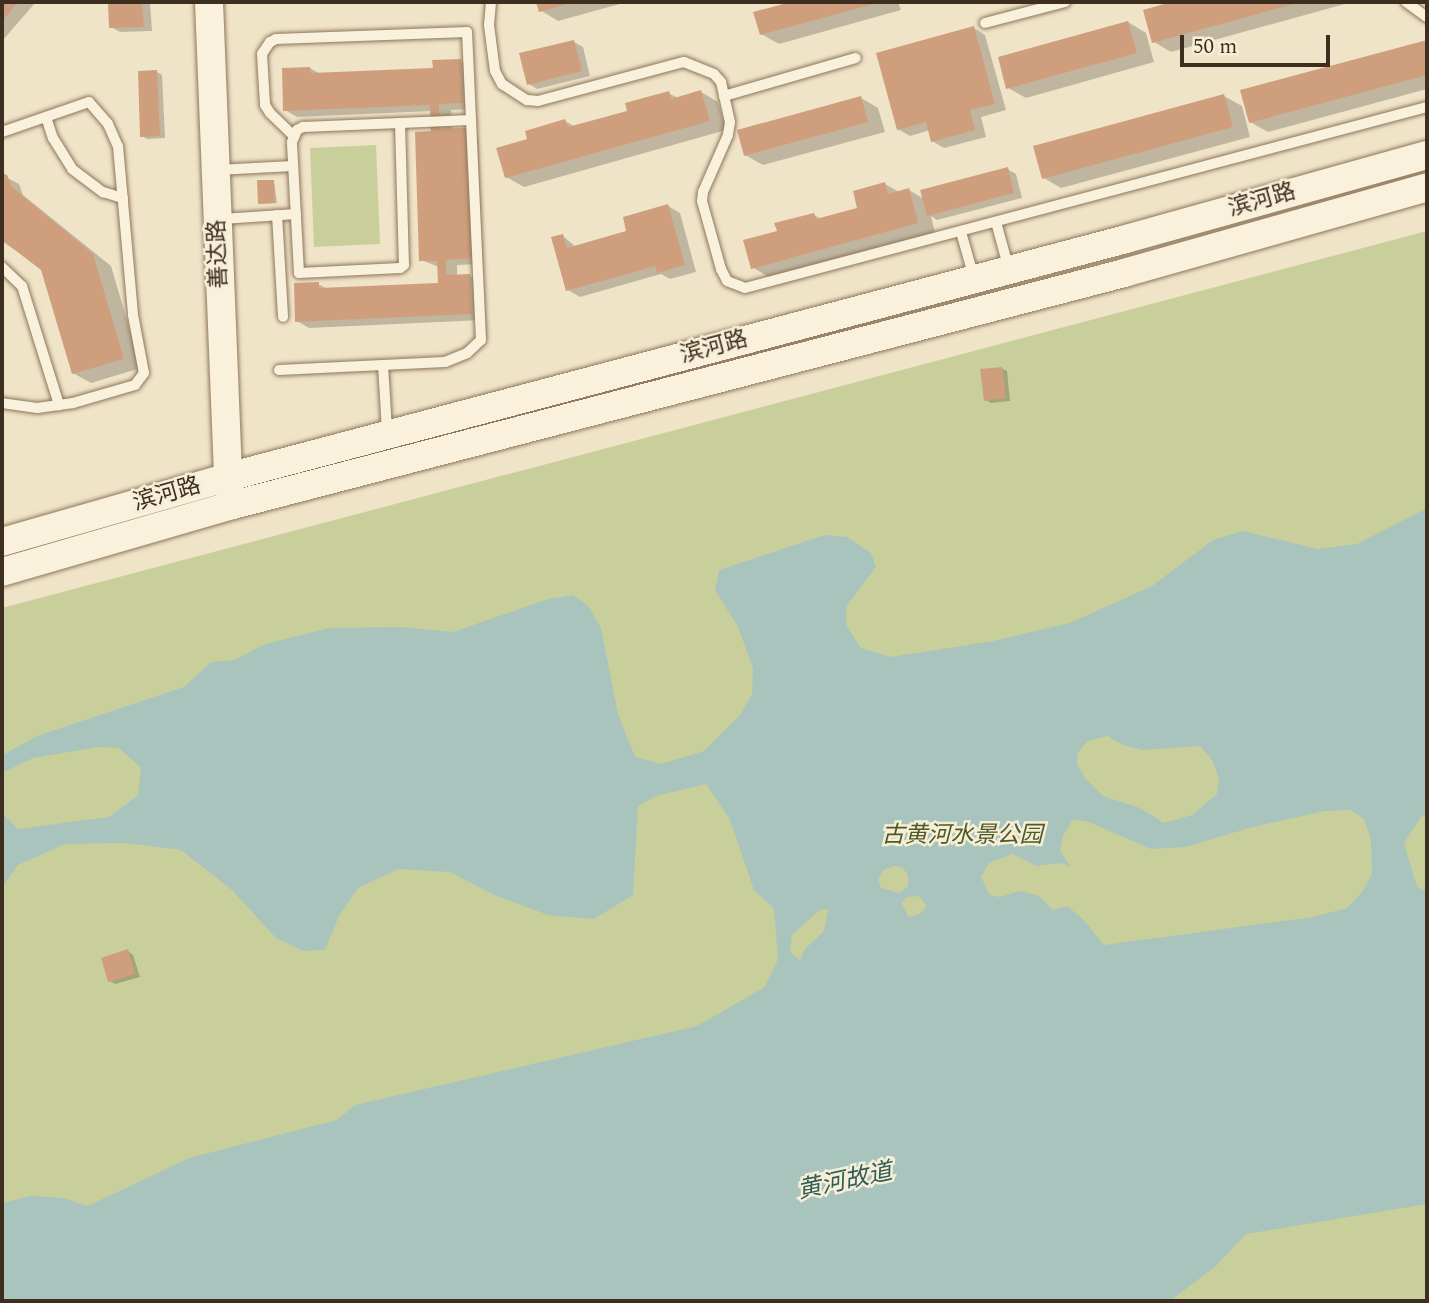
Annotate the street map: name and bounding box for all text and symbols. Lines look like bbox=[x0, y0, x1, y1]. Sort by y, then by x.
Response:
scale bar bbox=[1184, 21, 1334, 65]
text: 50 m bbox=[1193, 31, 1237, 63]
street label: 滨河路 bbox=[1225, 178, 1299, 224]
street label: 善达路 bbox=[204, 219, 234, 289]
street label: 滨河路 bbox=[677, 326, 751, 370]
street label: 滨河路 bbox=[130, 472, 204, 518]
park label: 古黄河水景公园 bbox=[882, 822, 1042, 850]
water label: 黄河故道 bbox=[795, 1158, 895, 1206]

